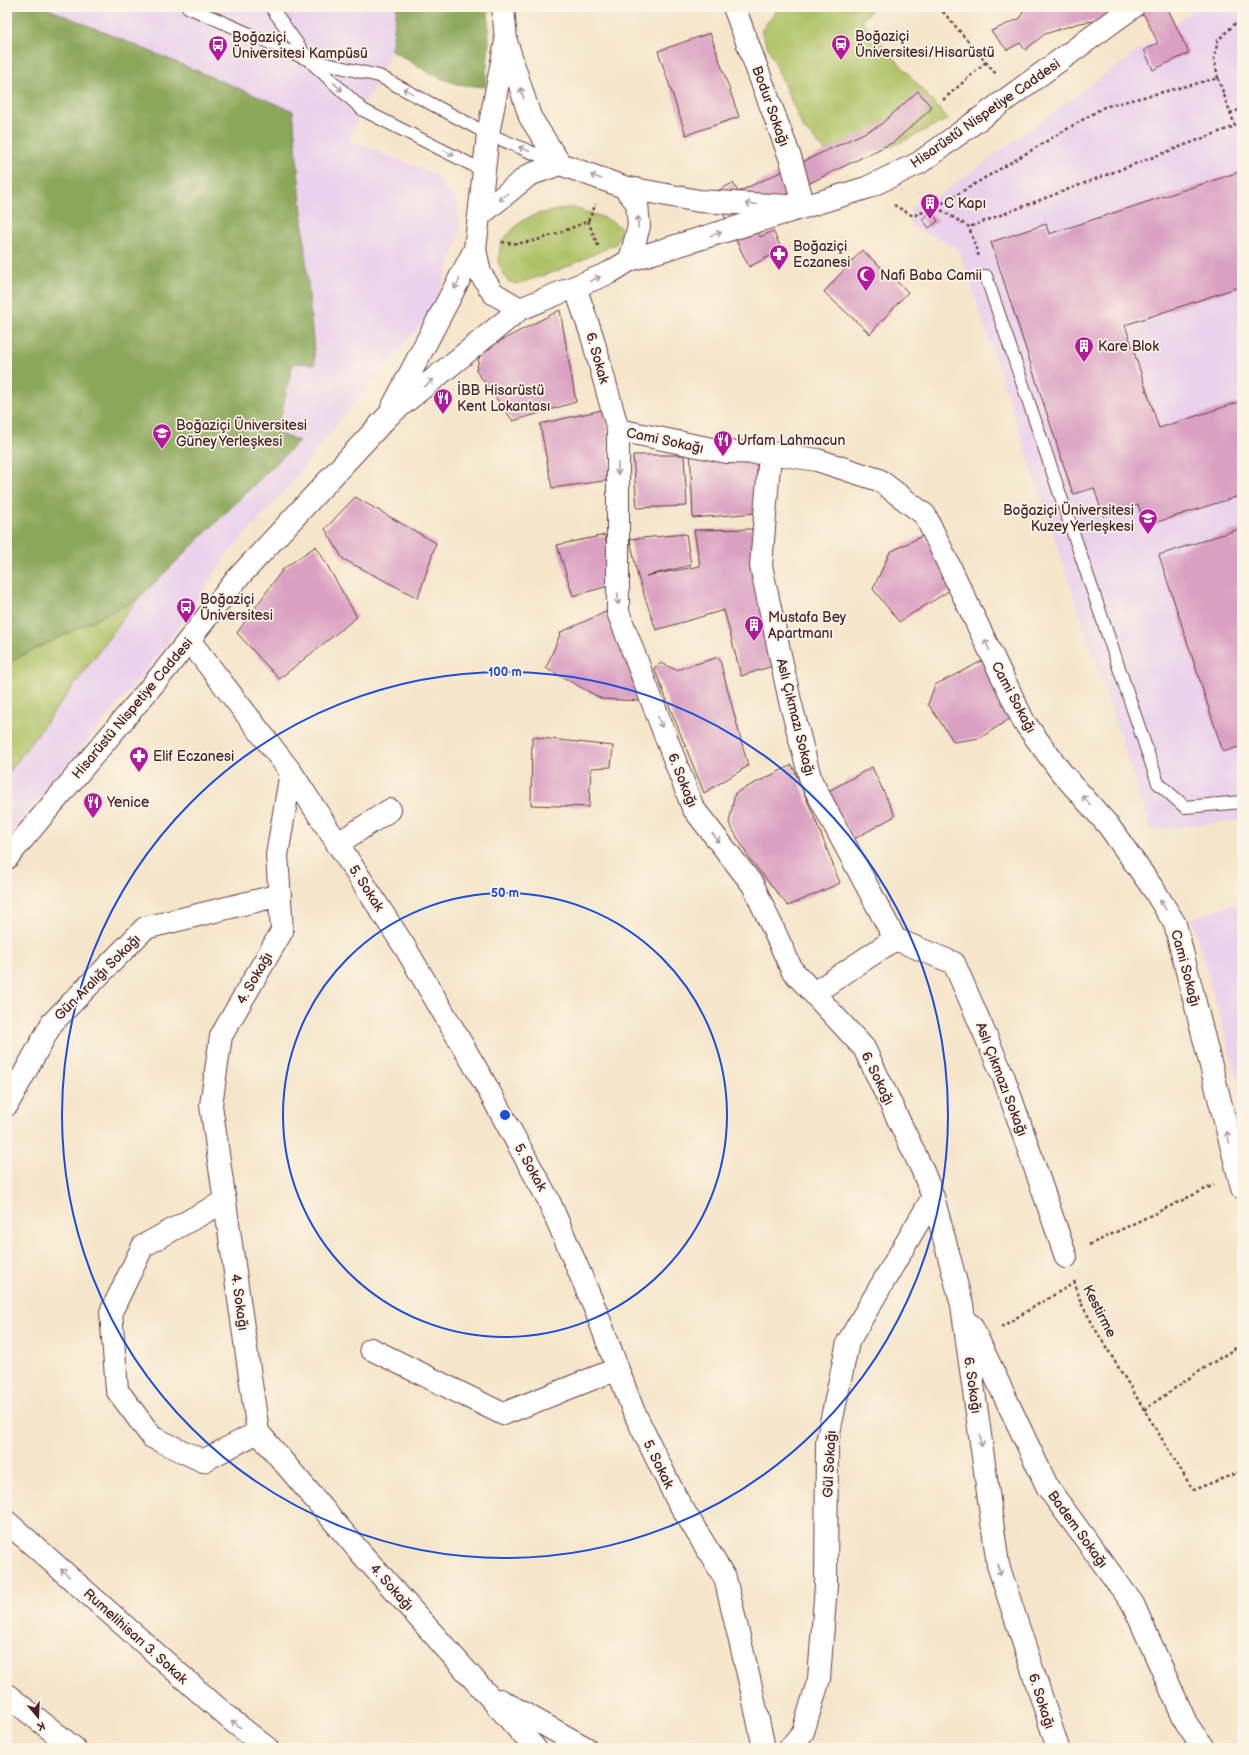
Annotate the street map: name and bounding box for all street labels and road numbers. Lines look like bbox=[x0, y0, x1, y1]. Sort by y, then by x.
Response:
street label: Hisarüstü Nispetiye Caddesi bbox=[907, 55, 1063, 172]
street label: Bodur Sokağı bbox=[748, 64, 793, 149]
street label: 6. Sokak bbox=[582, 331, 613, 386]
street label: Cami Sokağı bbox=[625, 424, 705, 457]
street label: Hisarüstü Nispetiye Caddesi bbox=[68, 634, 196, 782]
street label: Aslı Çıkmazı Sokağı bbox=[773, 657, 818, 778]
street label: Cami Sokağı bbox=[988, 659, 1040, 736]
street label: 6. Sokağı bbox=[664, 751, 701, 810]
street label: 5. Sokak bbox=[345, 862, 388, 915]
street label: Cami Sokağı bbox=[1167, 928, 1204, 1008]
street label: Gün Aralığı Sokağı bbox=[51, 931, 144, 1024]
street label: 4. Sokağı bbox=[233, 949, 276, 1007]
street label: Aslı Çıkmazı Sokağı bbox=[972, 1020, 1031, 1139]
street label: 6. Sokağı bbox=[857, 1049, 898, 1108]
street label: 5. Sokak bbox=[511, 1140, 551, 1194]
street label: 4. Sokağı bbox=[227, 1273, 252, 1332]
street label: Kestirme bbox=[1079, 1282, 1120, 1340]
street label: 6. Sokağı bbox=[960, 1356, 985, 1415]
street label: Gül Sokağı bbox=[819, 1430, 840, 1498]
street label: 5. Sokak bbox=[639, 1437, 678, 1491]
street label: Badem Sokağı bbox=[1044, 1487, 1111, 1571]
street label: 4. Sokağı bbox=[366, 1560, 417, 1614]
street label: Rumelihisarı 3. Sokak bbox=[80, 1585, 192, 1688]
street label: 6. Sokağı bbox=[1025, 1671, 1058, 1731]

